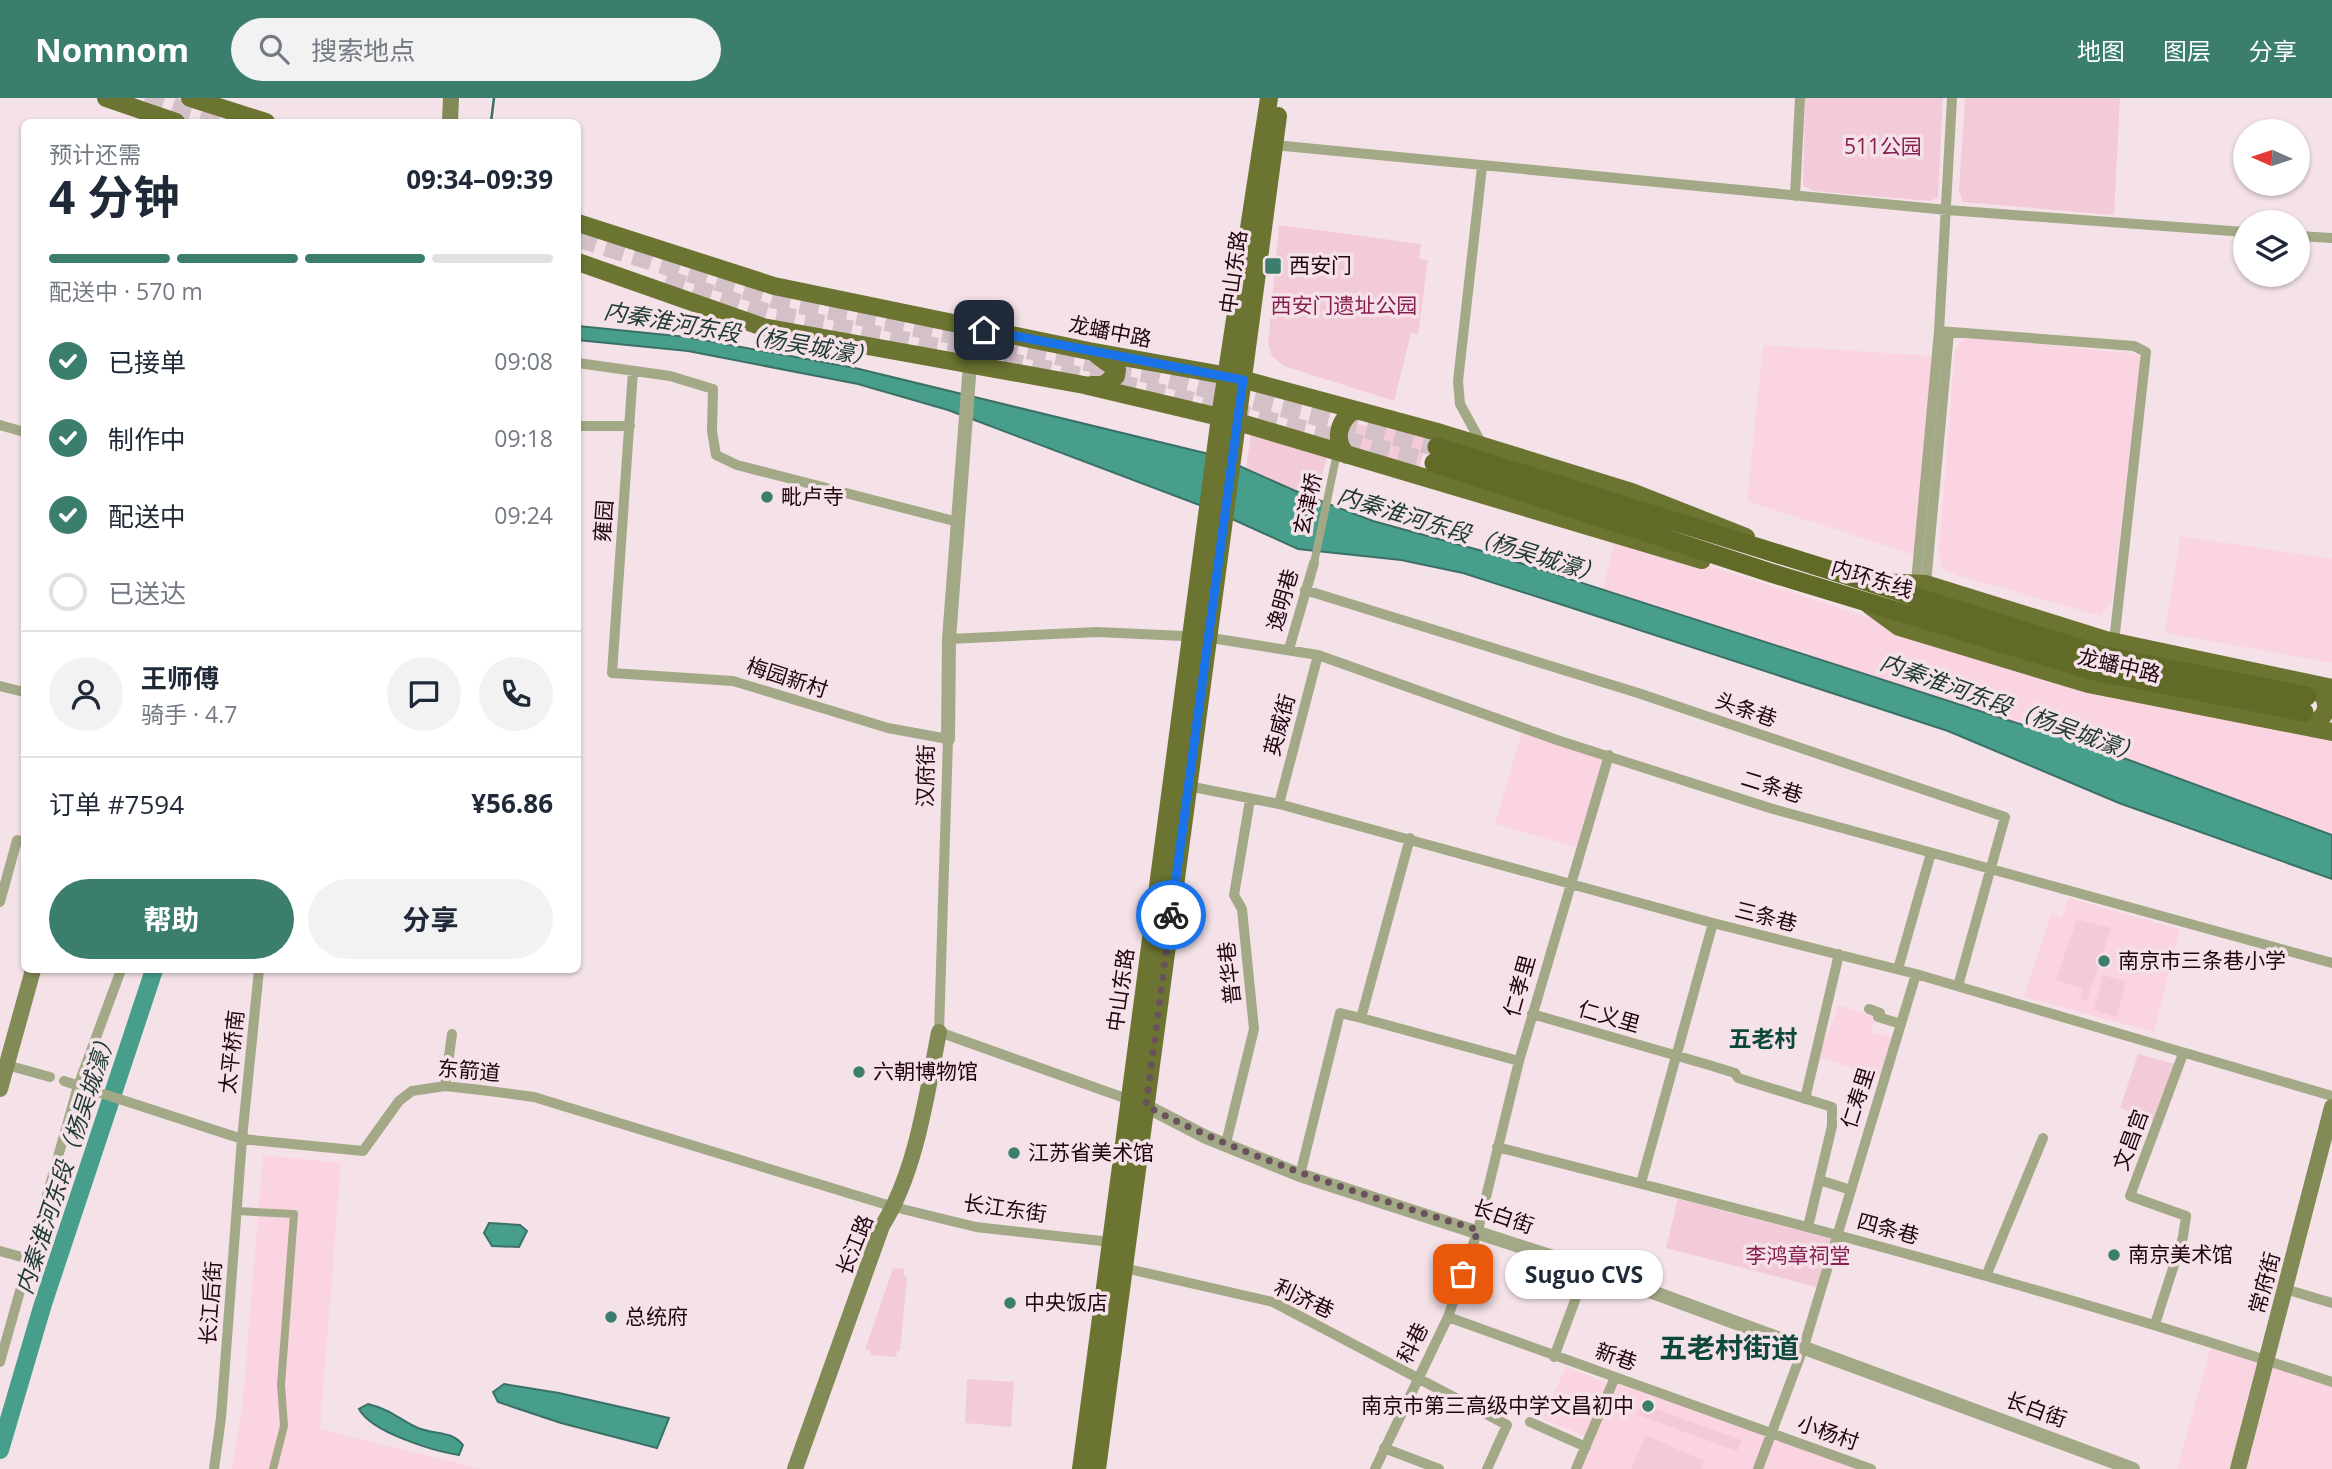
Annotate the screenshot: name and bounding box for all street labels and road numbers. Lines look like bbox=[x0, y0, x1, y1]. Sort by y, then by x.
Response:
street label: 中山东路 bbox=[1213, 228, 1253, 315]
street label: 龙蟠中路 bbox=[1066, 309, 1154, 353]
street label: 玄津桥 bbox=[1287, 470, 1327, 538]
street label: 雍园 bbox=[588, 499, 618, 543]
street label: 内环东线 bbox=[1828, 552, 1917, 604]
street label: 逸明巷 bbox=[1260, 566, 1304, 634]
street label: 龙蟠中路 bbox=[2075, 642, 2163, 688]
street label: 梅园新村 bbox=[743, 651, 832, 703]
street label: 头条巷 bbox=[1712, 686, 1781, 733]
street label: 英威街 bbox=[1257, 691, 1301, 759]
street label: 汉府街 bbox=[910, 744, 940, 808]
street label: 二条巷 bbox=[1738, 763, 1807, 809]
street label: 三条巷 bbox=[1732, 895, 1800, 937]
street label: 普华巷 bbox=[1212, 940, 1246, 1006]
street label: 中山东路 bbox=[1100, 946, 1140, 1033]
street label: 仁孝里 bbox=[1497, 952, 1541, 1020]
street label: 仁义里 bbox=[1575, 994, 1643, 1038]
street label: 太平桥南 bbox=[213, 1009, 249, 1095]
street label: 东箭道 bbox=[436, 1053, 502, 1087]
street label: 仁寿里 bbox=[1834, 1063, 1880, 1132]
street label: 文昌宫 bbox=[2106, 1105, 2154, 1174]
street label: 长江东街 bbox=[962, 1188, 1049, 1228]
street label: 长白街 bbox=[1469, 1193, 1538, 1240]
street label: 四条巷 bbox=[1854, 1206, 1922, 1250]
street label: 长江路 bbox=[829, 1210, 879, 1279]
street label: 常府街 bbox=[2242, 1249, 2286, 1317]
street label: 长江后街 bbox=[193, 1260, 227, 1346]
street label: 利济巷 bbox=[1270, 1272, 1339, 1324]
street label: 科巷 bbox=[1390, 1317, 1434, 1368]
street label: 新巷 bbox=[1592, 1336, 1641, 1376]
street label: 长白街 bbox=[2002, 1385, 2071, 1433]
street label: 小杨村 bbox=[1794, 1409, 1863, 1456]

